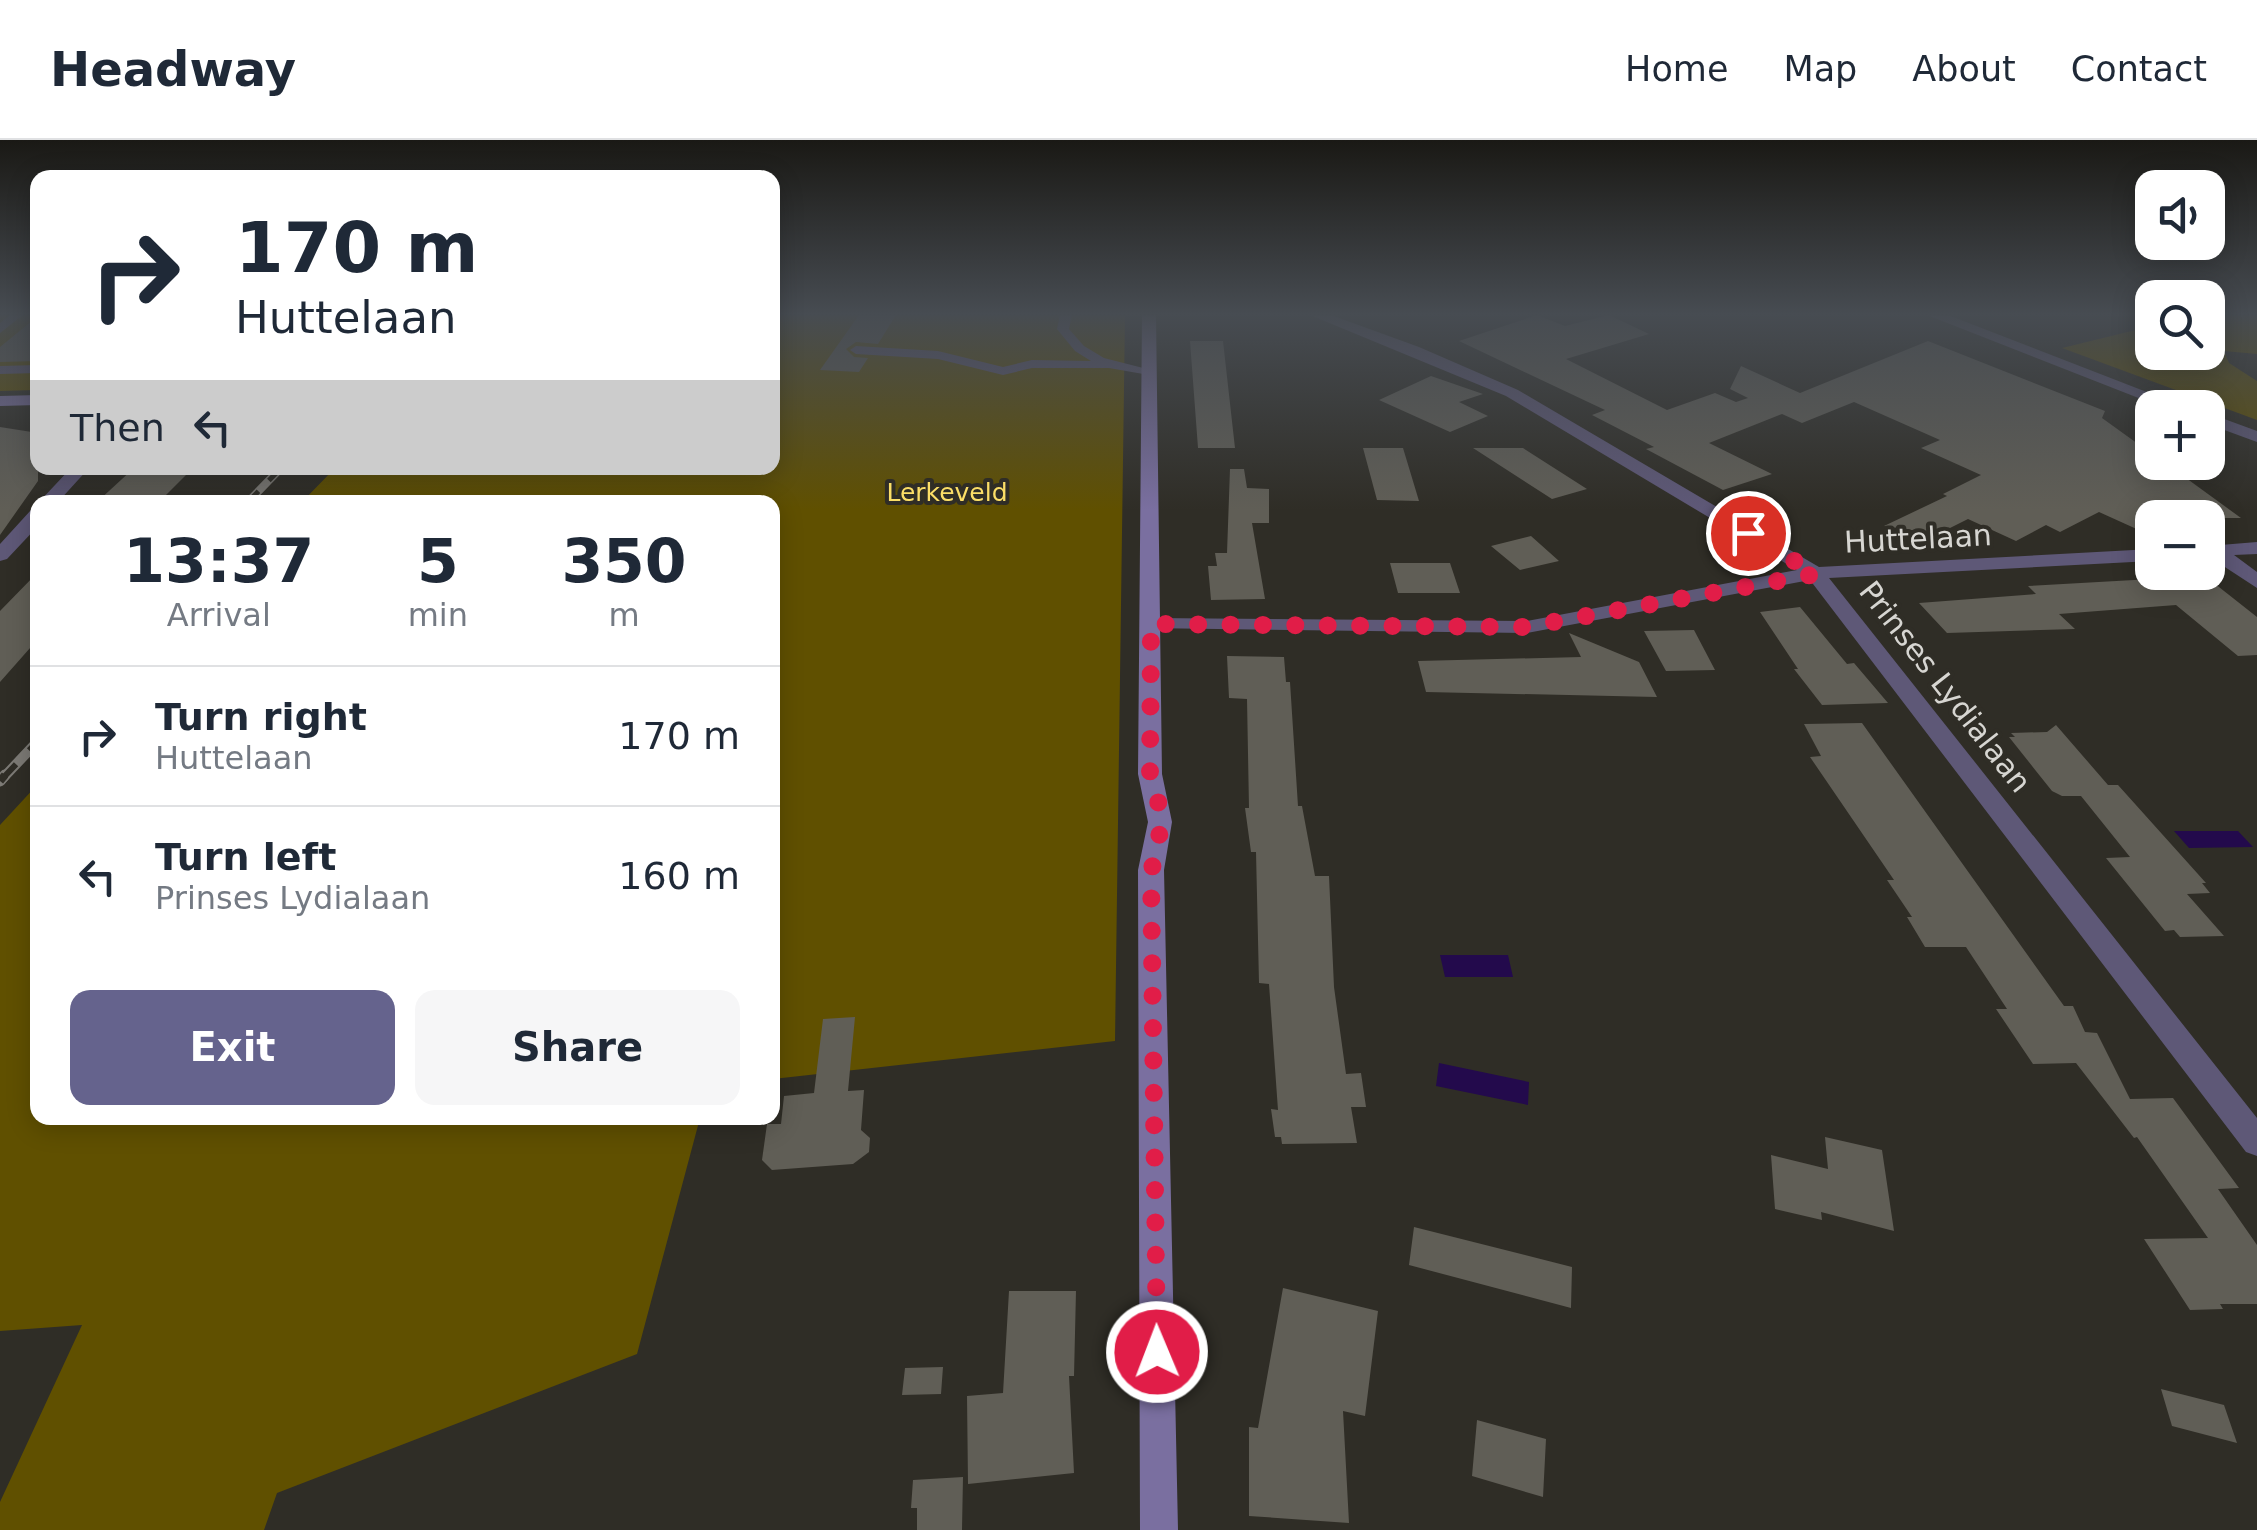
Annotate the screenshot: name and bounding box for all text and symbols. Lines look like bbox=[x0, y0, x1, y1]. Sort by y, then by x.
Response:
text: Headway bbox=[50, 41, 296, 97]
text: Home bbox=[1625, 49, 1728, 89]
text: Map bbox=[1783, 49, 1857, 89]
text: About bbox=[1912, 49, 2016, 89]
text: Contact bbox=[2071, 49, 2207, 89]
map controls bbox=[2135, 170, 2225, 590]
button: sound bbox=[2135, 170, 2225, 260]
text: 170 m bbox=[235, 207, 478, 289]
icon: right bbox=[70, 210, 200, 340]
button: search bbox=[2135, 280, 2225, 370]
text: Huttelaan bbox=[235, 291, 457, 344]
button: + bbox=[2135, 390, 2225, 480]
icon: left bbox=[185, 400, 240, 455]
text: Then bbox=[70, 406, 165, 450]
park label: Lerkeveld bbox=[886, 478, 1008, 507]
pin bbox=[1706, 491, 1791, 576]
button: − bbox=[2135, 500, 2225, 590]
icon: arrive bbox=[1721, 506, 1776, 561]
street label: Huttelaan bbox=[1843, 517, 1993, 560]
text: 13:37 bbox=[123, 526, 314, 596]
text: 5 bbox=[417, 526, 459, 596]
text: 350 bbox=[561, 526, 687, 596]
street label: Prinses Lydialaan bbox=[1852, 574, 2039, 799]
text: Arrival bbox=[167, 596, 271, 634]
text: min bbox=[408, 596, 468, 634]
text: m bbox=[608, 596, 640, 634]
text: Turn right bbox=[155, 695, 367, 739]
icon: right bbox=[70, 709, 125, 764]
text: 170 m bbox=[618, 714, 740, 758]
text: Huttelaan bbox=[155, 739, 313, 777]
text: Turn left bbox=[155, 835, 336, 879]
icon: left bbox=[70, 849, 125, 904]
text: 160 m bbox=[618, 854, 740, 898]
text: Prinses Lydialaan bbox=[155, 879, 430, 917]
button: Exit bbox=[70, 990, 395, 1105]
button: Share bbox=[415, 990, 740, 1105]
position arrow bbox=[1105, 1300, 1209, 1404]

